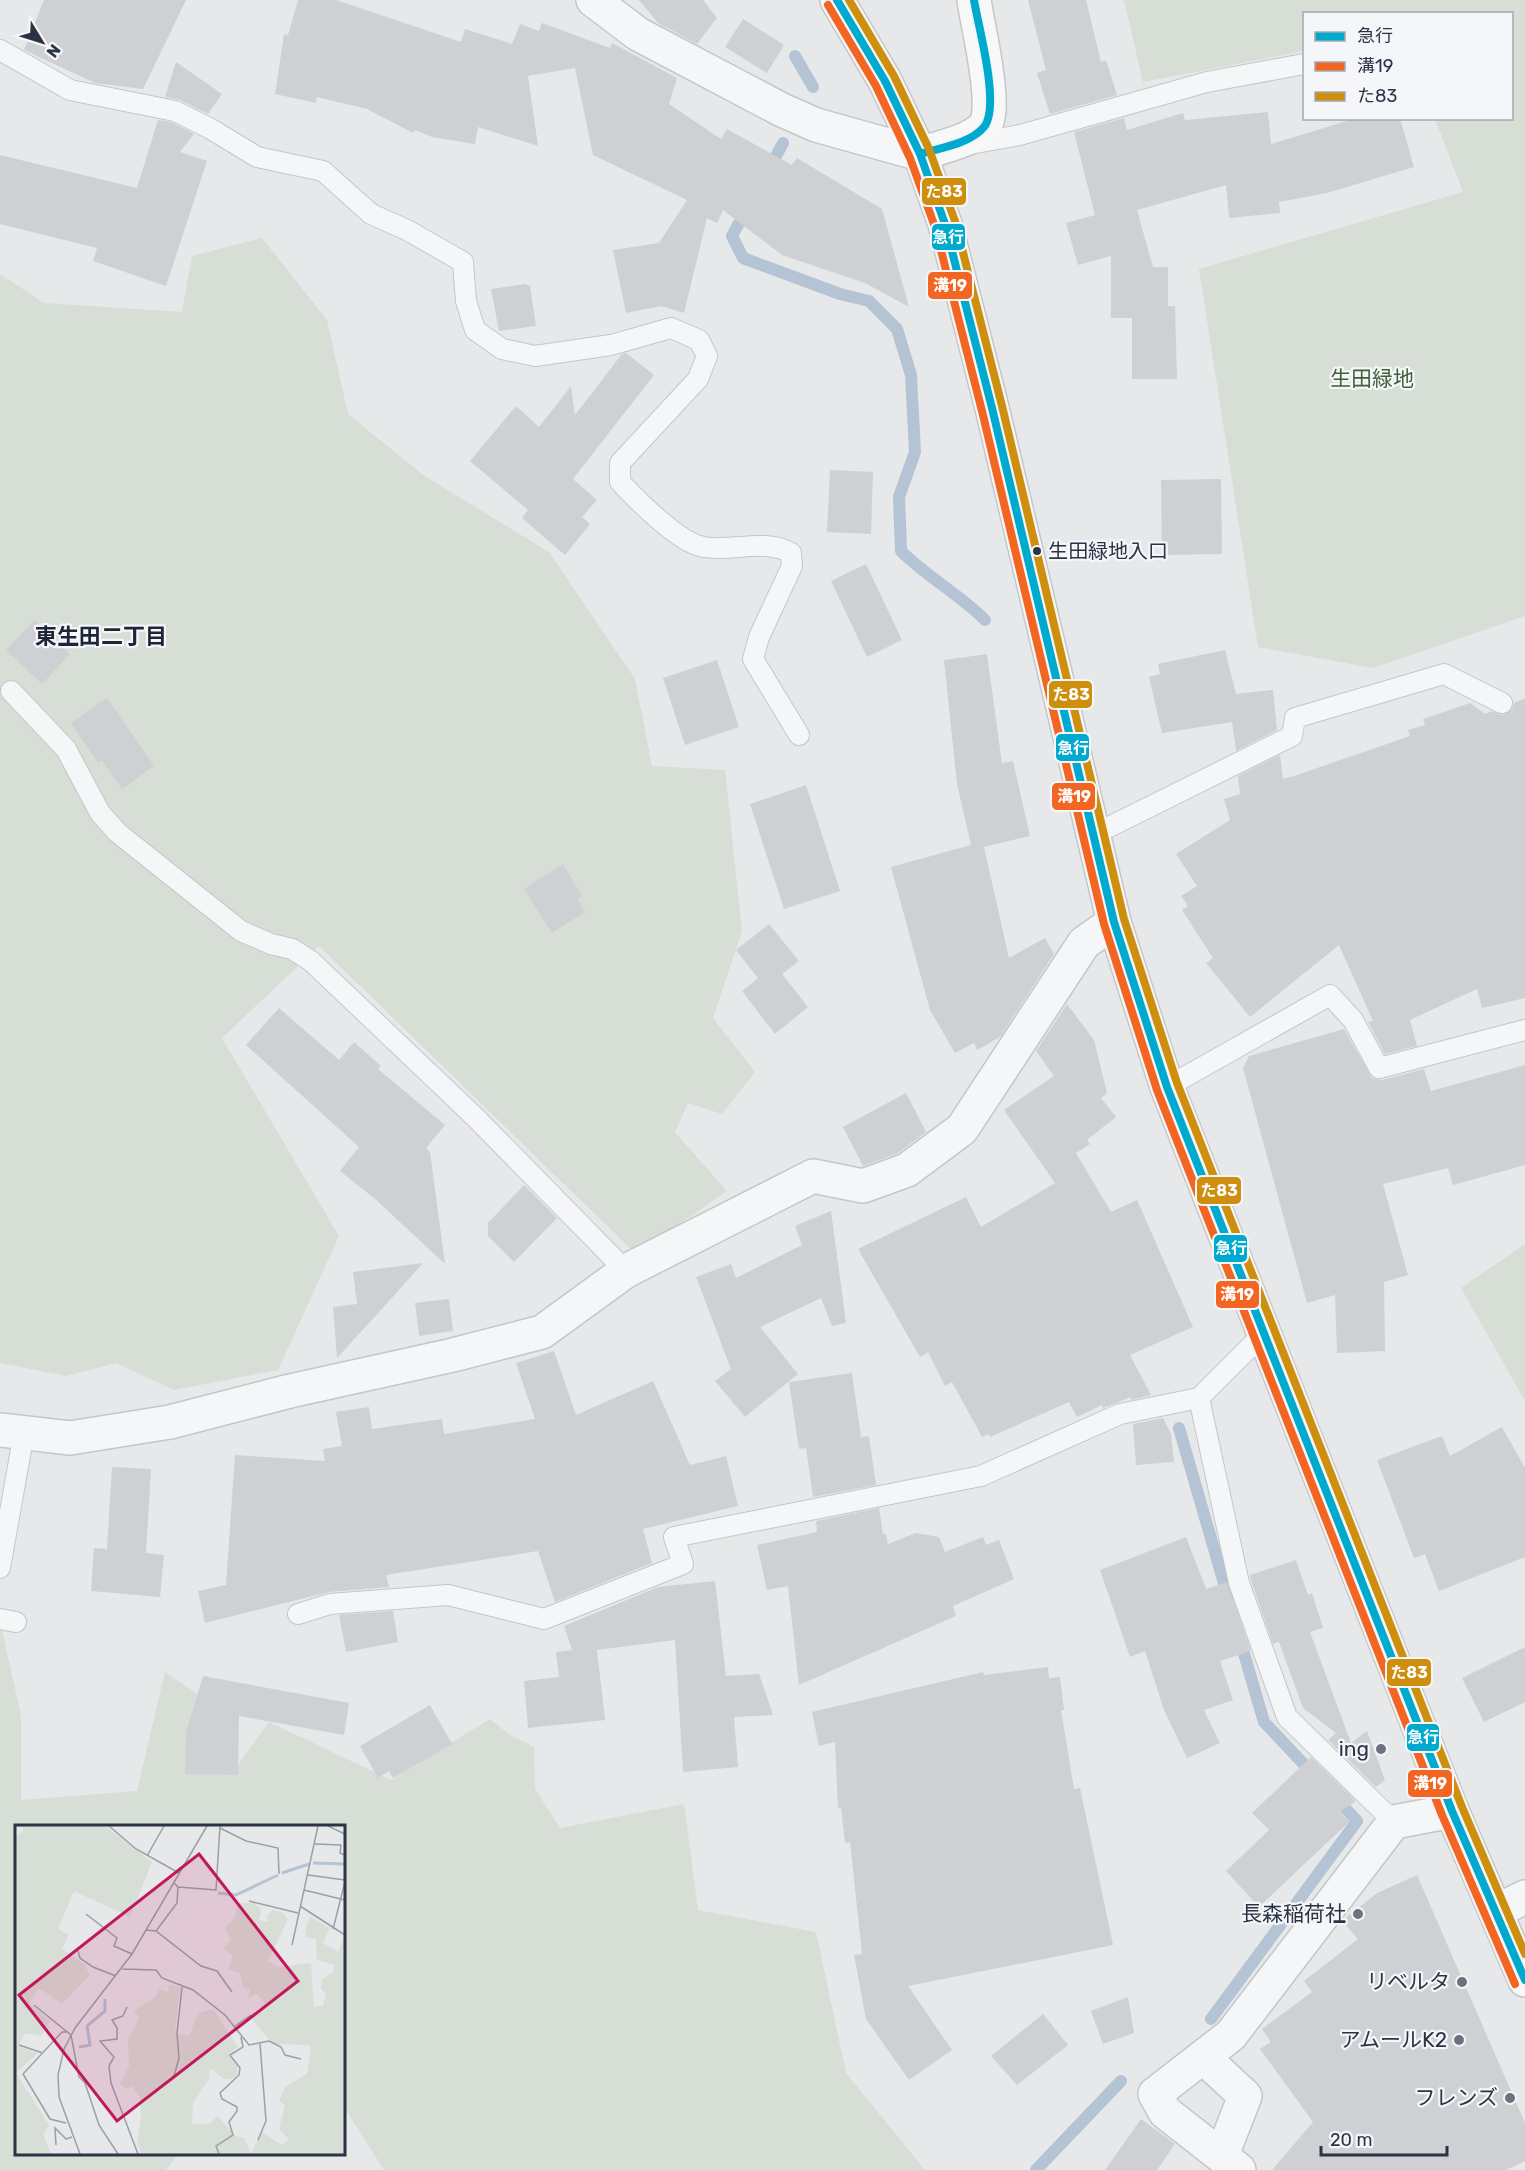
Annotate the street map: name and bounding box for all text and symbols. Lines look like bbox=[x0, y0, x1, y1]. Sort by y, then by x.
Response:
north arrow bbox=[12, 12, 72, 72]
legend bbox=[1303, 12, 1513, 120]
text: 急行 bbox=[1357, 25, 1393, 47]
text: N bbox=[42, 41, 64, 61]
text: 溝19 bbox=[1357, 55, 1393, 77]
text: た83 bbox=[1357, 85, 1397, 107]
line badge: た83 bbox=[921, 177, 967, 206]
text: た83 bbox=[925, 182, 963, 201]
line badge: 急行 bbox=[931, 223, 966, 251]
text: 急行 bbox=[932, 228, 964, 247]
line badge: 溝19 bbox=[927, 271, 973, 300]
text: 溝19 bbox=[933, 276, 967, 295]
park label: 生田緑地 bbox=[1330, 366, 1414, 391]
place label: 生田緑地入口 bbox=[1048, 539, 1168, 563]
marker: 生田緑地入口 bbox=[1031, 545, 1043, 557]
district label: 東生田二丁目 bbox=[35, 623, 167, 650]
line badge: た83 bbox=[1048, 680, 1093, 709]
text: た83 bbox=[1052, 685, 1090, 704]
line badge: 急行 bbox=[1055, 733, 1090, 762]
text: 急行 bbox=[1057, 739, 1089, 758]
line badge: 溝19 bbox=[1051, 782, 1096, 811]
text: 溝19 bbox=[1057, 787, 1091, 806]
line badge: た83 bbox=[1196, 1176, 1242, 1205]
text: た83 bbox=[1200, 1181, 1238, 1200]
line badge: 急行 bbox=[1213, 1234, 1248, 1263]
text: 急行 bbox=[1215, 1239, 1247, 1258]
line badge: 溝19 bbox=[1215, 1280, 1260, 1309]
text: 溝19 bbox=[1220, 1285, 1254, 1304]
line badge: た83 bbox=[1386, 1658, 1432, 1687]
text: た83 bbox=[1390, 1663, 1428, 1682]
line badge: 急行 bbox=[1406, 1723, 1440, 1752]
text: 急行 bbox=[1407, 1728, 1439, 1747]
place label: ing bbox=[1339, 1736, 1369, 1761]
marker: ing bbox=[1374, 1742, 1388, 1756]
line badge: 溝19 bbox=[1407, 1769, 1453, 1798]
text: 溝19 bbox=[1413, 1774, 1447, 1793]
inset map bbox=[15, 1825, 345, 2155]
place label: 長森稲荷社 bbox=[1241, 1901, 1346, 1926]
marker: 長森稲荷社 bbox=[1351, 1907, 1365, 1921]
place label: リベルタ bbox=[1366, 1969, 1450, 1994]
marker: リベルタ bbox=[1455, 1975, 1469, 1989]
place label: アムールK2 bbox=[1340, 2027, 1447, 2052]
marker: アムールK2 bbox=[1452, 2033, 1466, 2047]
place label: フレンズ bbox=[1414, 2085, 1498, 2110]
marker: フレンズ bbox=[1503, 2091, 1517, 2105]
scale bar bbox=[1321, 2119, 1447, 2157]
text: 20 m bbox=[1330, 2129, 1372, 2151]

